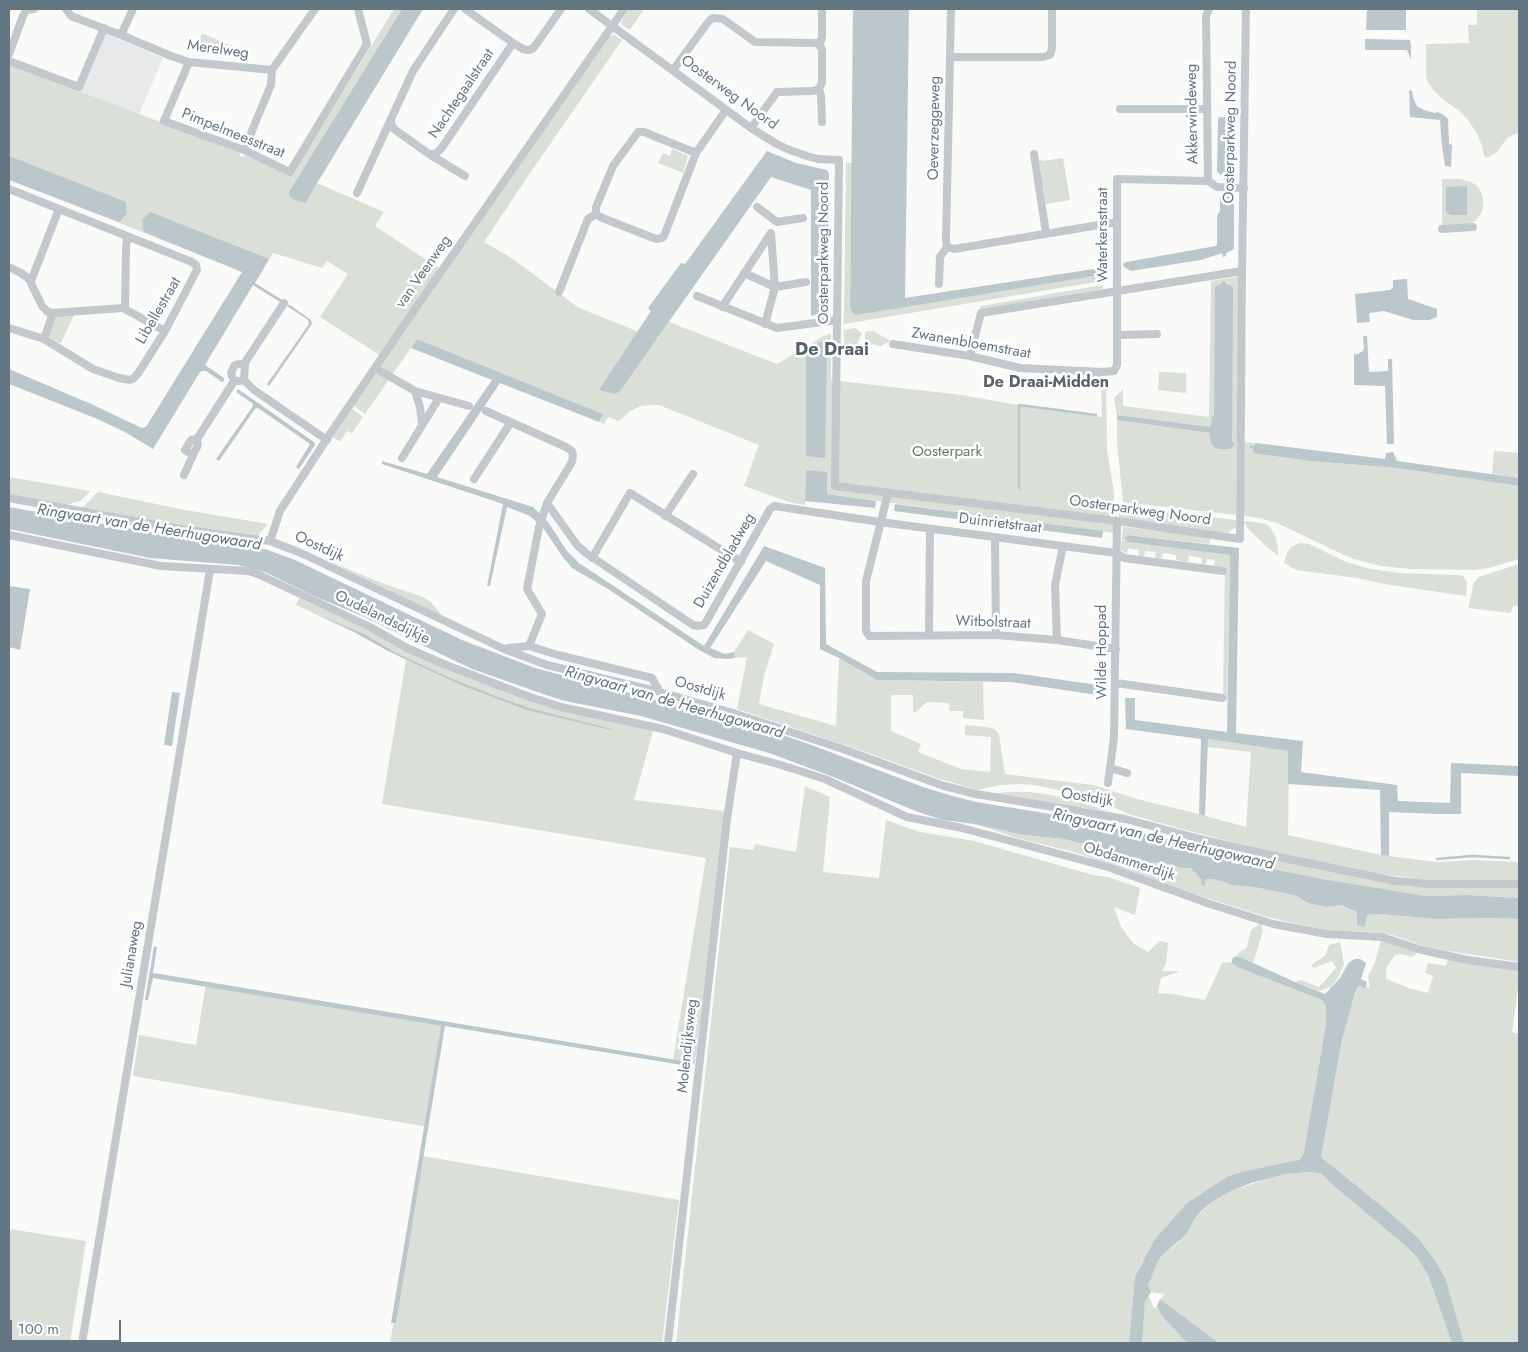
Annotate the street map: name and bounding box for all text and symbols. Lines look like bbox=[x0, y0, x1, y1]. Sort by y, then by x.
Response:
street label: Merelweg bbox=[186, 37, 250, 63]
street label: Nachtegaalstraat bbox=[425, 46, 499, 142]
street label: Oosterweg Noord bbox=[677, 52, 781, 134]
street label: Oosterparkweg Noord bbox=[1221, 60, 1241, 204]
street label: Akkerwindeweg bbox=[1183, 64, 1203, 164]
street label: Oeverzeggeweg bbox=[925, 76, 945, 180]
street label: Pimpelmeesstraat bbox=[179, 105, 287, 163]
street label: Oosterparkweg Noord bbox=[815, 182, 833, 324]
street label: Waterkersstraat bbox=[1094, 187, 1112, 283]
street label: van Veenweg bbox=[392, 232, 456, 312]
street label: Libellestraat bbox=[133, 274, 185, 348]
street label: Zwanenbloemstraat bbox=[910, 325, 1032, 363]
district label: De Draai bbox=[795, 340, 869, 362]
district label: De Draai-Midden bbox=[983, 373, 1109, 393]
park label: Oosterpark bbox=[912, 443, 982, 461]
street label: Oosterparkweg Noord bbox=[1068, 492, 1212, 530]
water label: Ringvaart van de Heerhugowaard bbox=[36, 501, 262, 555]
street label: Duizendbladweg bbox=[691, 510, 759, 612]
street label: Duinrietstraat bbox=[958, 510, 1042, 538]
street label: Oostdijk bbox=[291, 528, 347, 566]
street label: Oudelandsdijkje bbox=[332, 587, 432, 649]
street label: Wilde Hoppad bbox=[1093, 605, 1111, 699]
street label: Witbolstraat bbox=[955, 613, 1031, 633]
water label: Ringvaart van de Heerhugowaard bbox=[562, 663, 786, 743]
street label: Oostdijk bbox=[672, 673, 728, 705]
street label: Oostdijk bbox=[1060, 785, 1114, 811]
water label: Ringvaart van de Heerhugowaard bbox=[1050, 805, 1276, 875]
street label: Obdammerdijk bbox=[1081, 839, 1177, 885]
street label: Julianaweg bbox=[117, 919, 147, 989]
street label: Molendijksweg bbox=[674, 998, 702, 1094]
scale bar bbox=[12, 1310, 124, 1342]
text: 100 m bbox=[18, 1318, 59, 1340]

